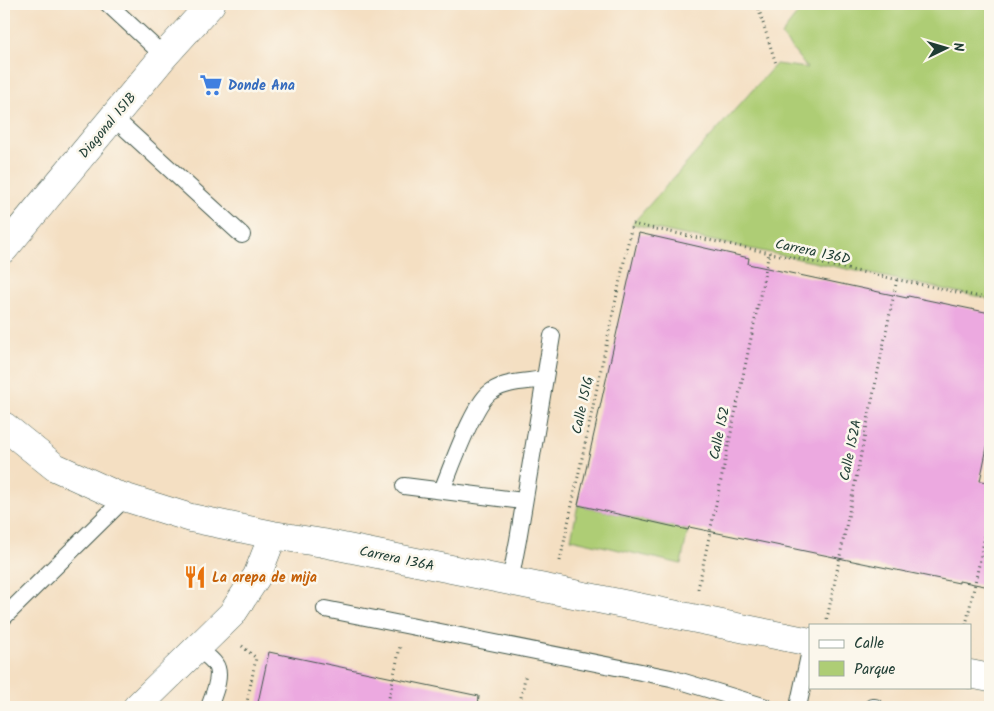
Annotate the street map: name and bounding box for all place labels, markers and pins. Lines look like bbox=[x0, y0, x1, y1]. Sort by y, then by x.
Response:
supermarket icon: Donde Ana bbox=[198, 72, 224, 98]
place label: Donde Ana bbox=[228, 75, 295, 97]
restaurant icon: La arepa de mija bbox=[182, 564, 208, 590]
place label: La arepa de mija bbox=[212, 567, 317, 589]

